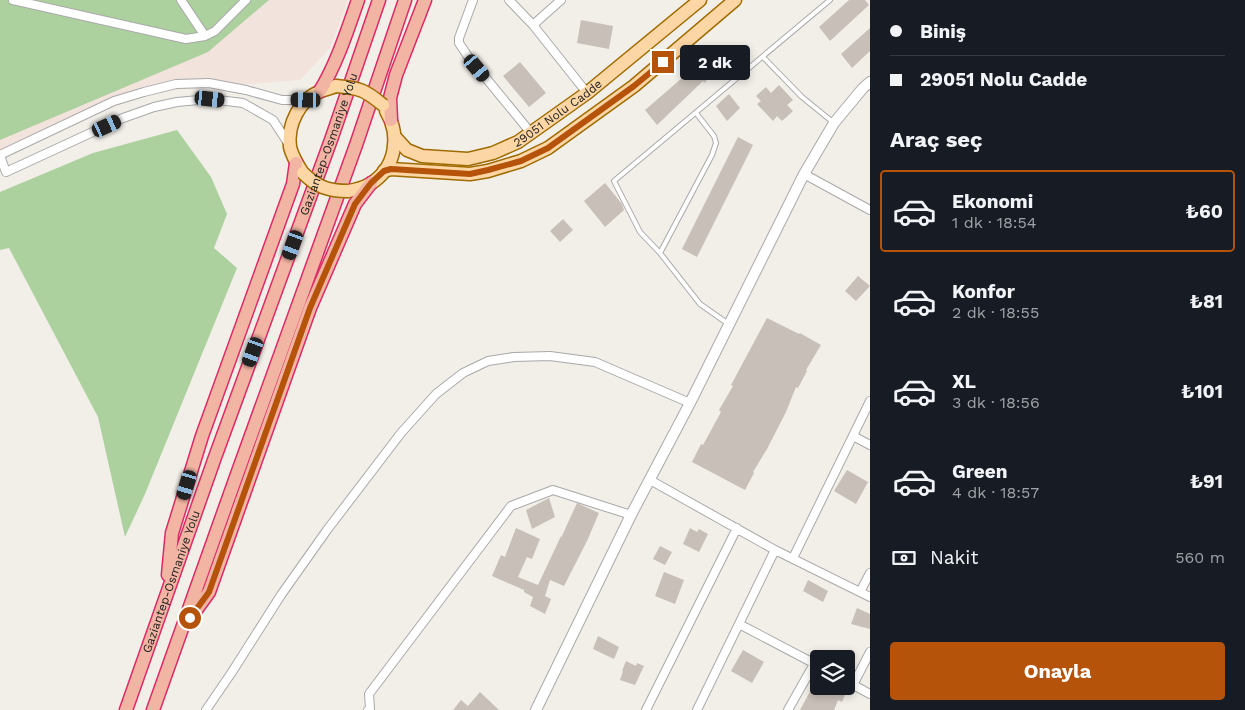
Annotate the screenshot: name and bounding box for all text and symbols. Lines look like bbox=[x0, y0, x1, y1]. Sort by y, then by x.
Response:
text: Biniş bbox=[920, 20, 966, 43]
callout: 2 dk bbox=[680, 44, 750, 80]
route end bbox=[652, 51, 674, 73]
car bbox=[461, 52, 492, 84]
text: 2 dk bbox=[698, 53, 732, 72]
text: 29051 Nolu Cadde bbox=[920, 68, 1087, 91]
street label: Gaziantep-Osmaniye Yolu bbox=[297, 71, 360, 217]
street label: 29051 Nolu Cadde bbox=[512, 77, 605, 150]
car bbox=[194, 90, 225, 108]
car bbox=[290, 92, 321, 108]
car bbox=[90, 113, 123, 139]
text: Araç seç bbox=[890, 127, 983, 152]
icon: car bbox=[892, 189, 937, 234]
text: Ekonomi bbox=[952, 190, 1033, 213]
text: ₺60 bbox=[1186, 200, 1223, 223]
text: 1 dk · 18:54 bbox=[952, 213, 1037, 232]
car bbox=[280, 228, 305, 262]
icon: car bbox=[892, 279, 937, 324]
text: Konfor bbox=[952, 280, 1015, 303]
text: ₺81 bbox=[1189, 290, 1223, 313]
text: 2 dk · 18:55 bbox=[952, 303, 1039, 322]
car bbox=[240, 335, 265, 369]
icon: car bbox=[892, 369, 937, 414]
text: XL bbox=[952, 370, 976, 393]
text: ₺101 bbox=[1181, 380, 1223, 403]
text: 3 dk · 18:56 bbox=[952, 393, 1040, 412]
icon: car bbox=[892, 459, 937, 504]
text: Green bbox=[952, 460, 1008, 483]
car bbox=[175, 468, 198, 502]
text: ₺91 bbox=[1190, 470, 1223, 493]
text: 4 dk · 18:57 bbox=[952, 483, 1039, 502]
street label: Gaziantep-Osmaniye Yolu bbox=[140, 509, 203, 655]
icon: cash bbox=[890, 544, 918, 572]
text: Nakit bbox=[930, 546, 978, 569]
text: 560 m bbox=[1175, 548, 1225, 567]
route start bbox=[179, 607, 201, 629]
button: Onayla bbox=[890, 642, 1225, 700]
map controls bbox=[810, 650, 855, 695]
button: layers bbox=[810, 650, 855, 695]

